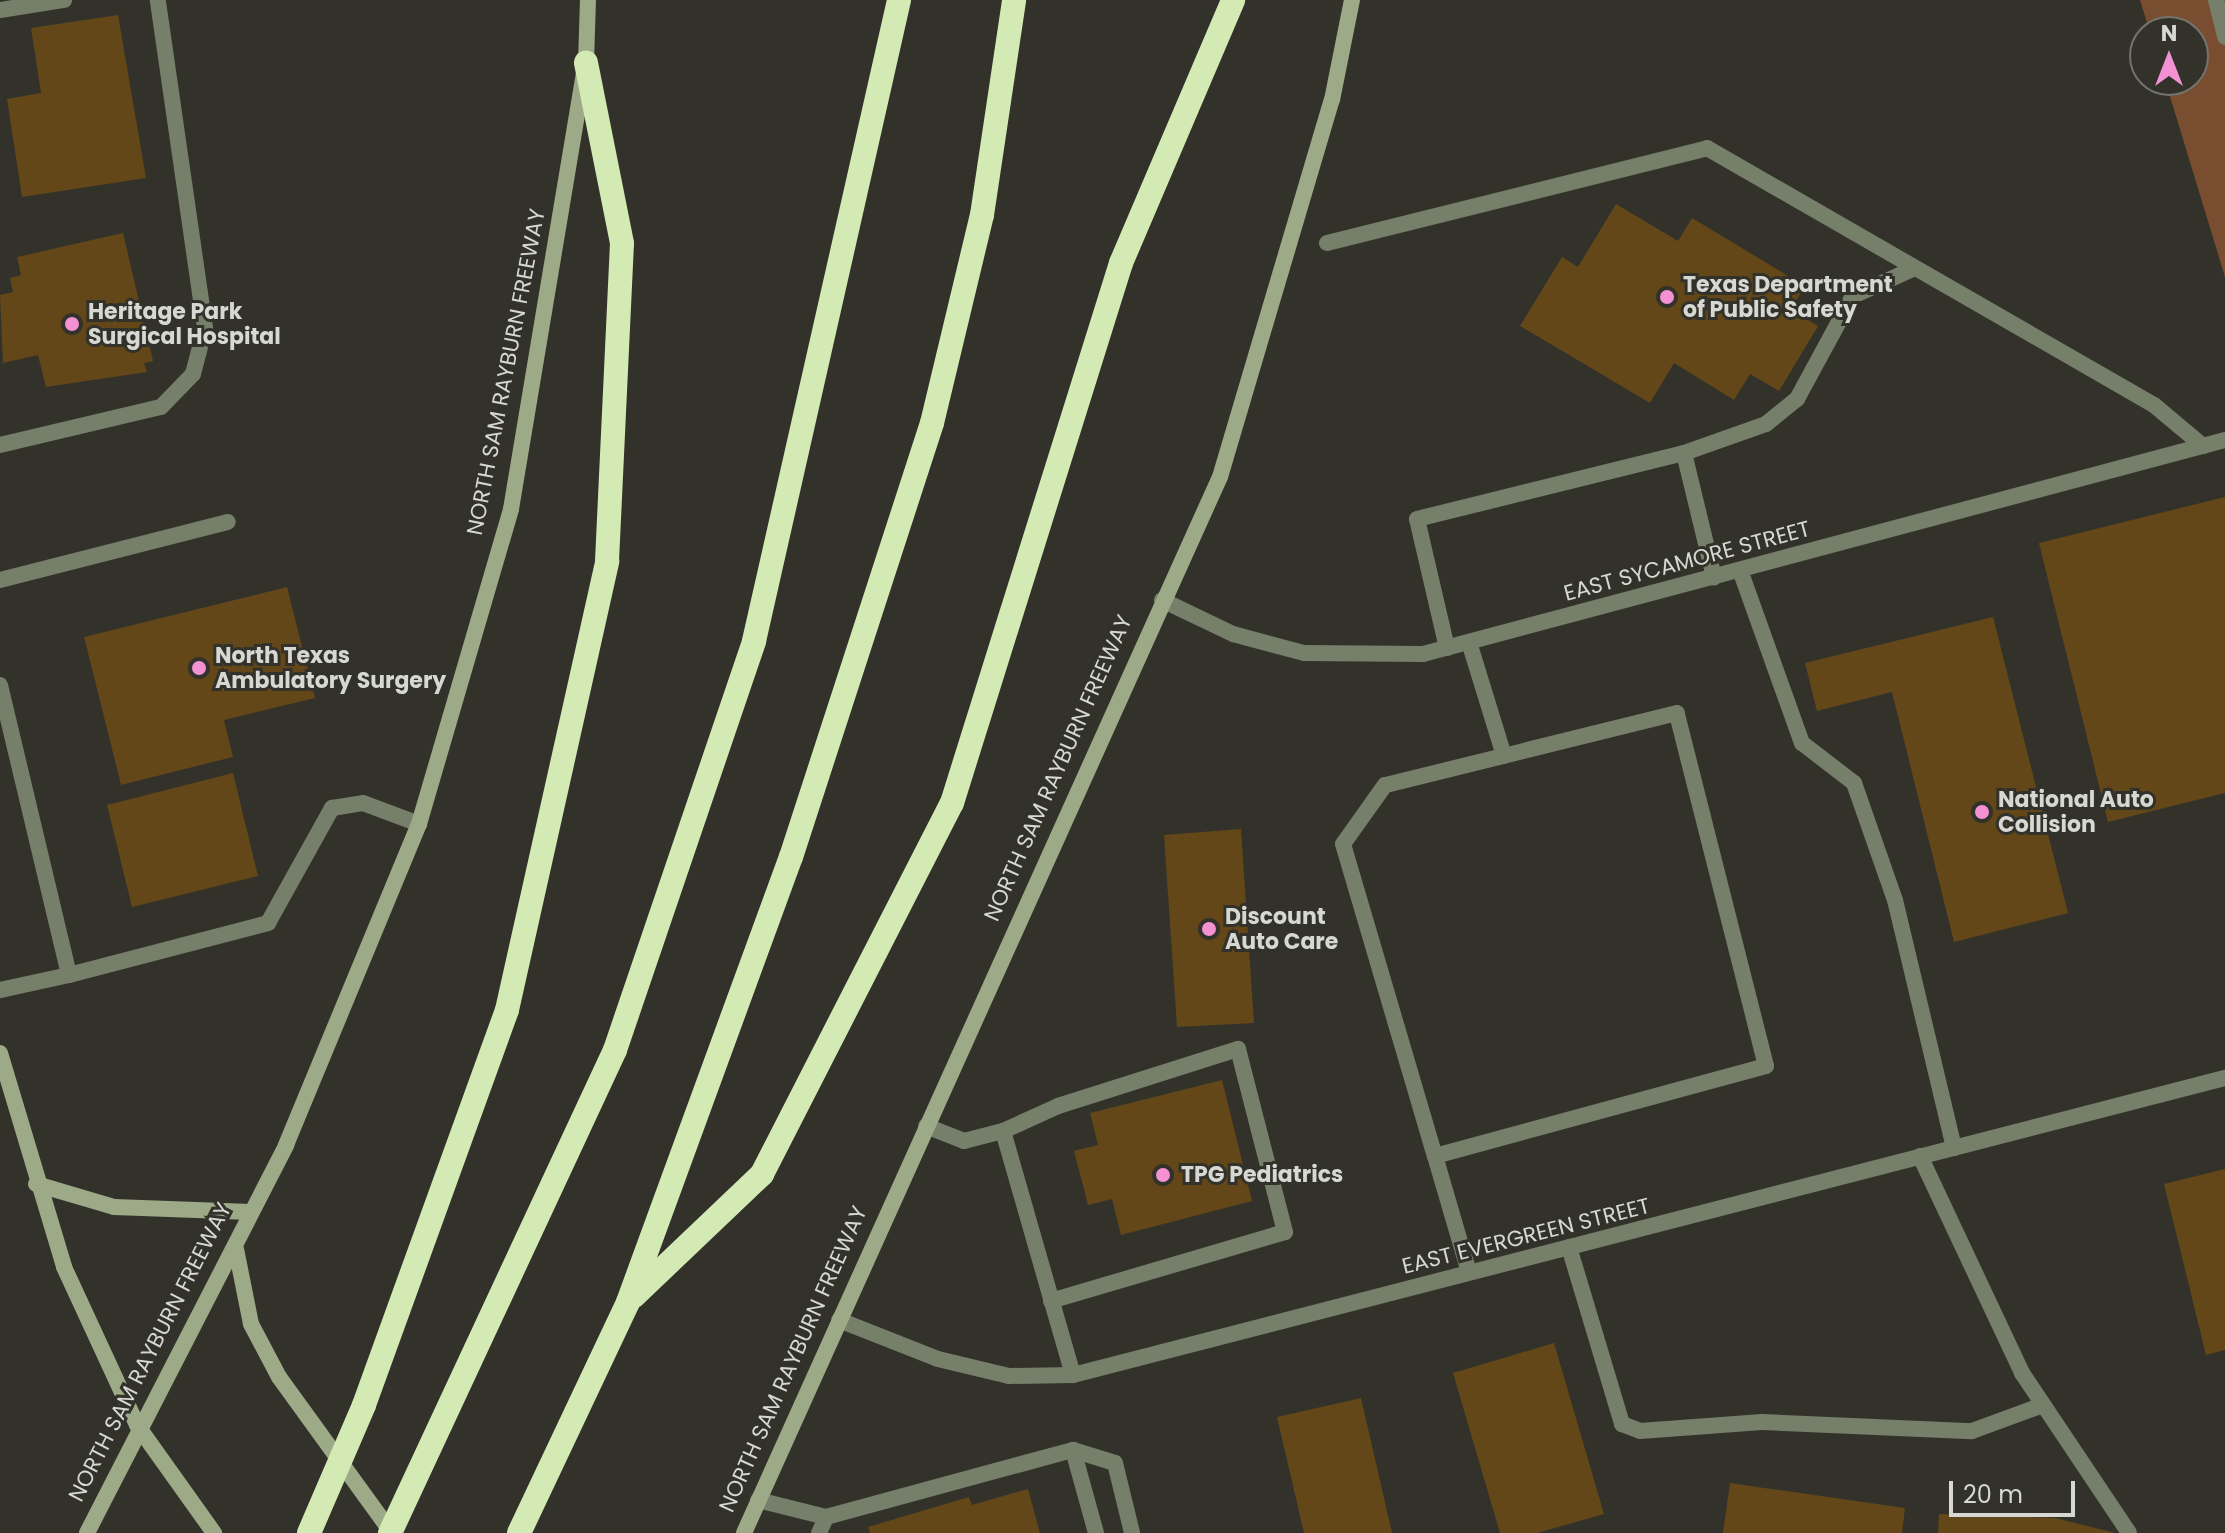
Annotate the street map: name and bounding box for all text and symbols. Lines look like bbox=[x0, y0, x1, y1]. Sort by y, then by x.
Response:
north arrow bbox=[2129, 16, 2209, 96]
text: N bbox=[2161, 18, 2177, 49]
street label: NORTH SAM RAYBURN FREEWAY bbox=[461, 207, 551, 537]
place label: Texas Department of Public Safety bbox=[1683, 271, 1893, 322]
marker: Texas Department of Public Safety bbox=[1658, 288, 1676, 306]
place label: Heritage Park Surgical Hospital bbox=[88, 298, 281, 350]
marker: Heritage Park Surgical Hospital bbox=[63, 315, 81, 333]
street label: EAST SYCAMORE STREET bbox=[1561, 515, 1813, 607]
street label: NORTH SAM RAYBURN FREEWAY bbox=[978, 611, 1138, 925]
place label: North Texas Ambulatory Surgery bbox=[215, 642, 446, 694]
marker: North Texas Ambulatory Surgery bbox=[190, 659, 208, 677]
place label: National Auto Collision bbox=[1998, 786, 2154, 838]
marker: National Auto Collision bbox=[1973, 803, 1991, 821]
place label: Discount Auto Care bbox=[1225, 903, 1338, 954]
marker: Discount Auto Care bbox=[1200, 920, 1218, 938]
place label: TPG Pediatrics bbox=[1181, 1162, 1343, 1188]
marker: TPG Pediatrics bbox=[1152, 1164, 1174, 1186]
street label: EAST EVERGREEN STREET bbox=[1399, 1192, 1653, 1280]
street label: NORTH SAM RAYBURN FREEWAY bbox=[63, 1198, 237, 1506]
street label: NORTH SAM RAYBURN FREEWAY bbox=[713, 1202, 873, 1516]
scale bar bbox=[1953, 1465, 2079, 1515]
text: 20 m bbox=[1963, 1478, 2023, 1511]

